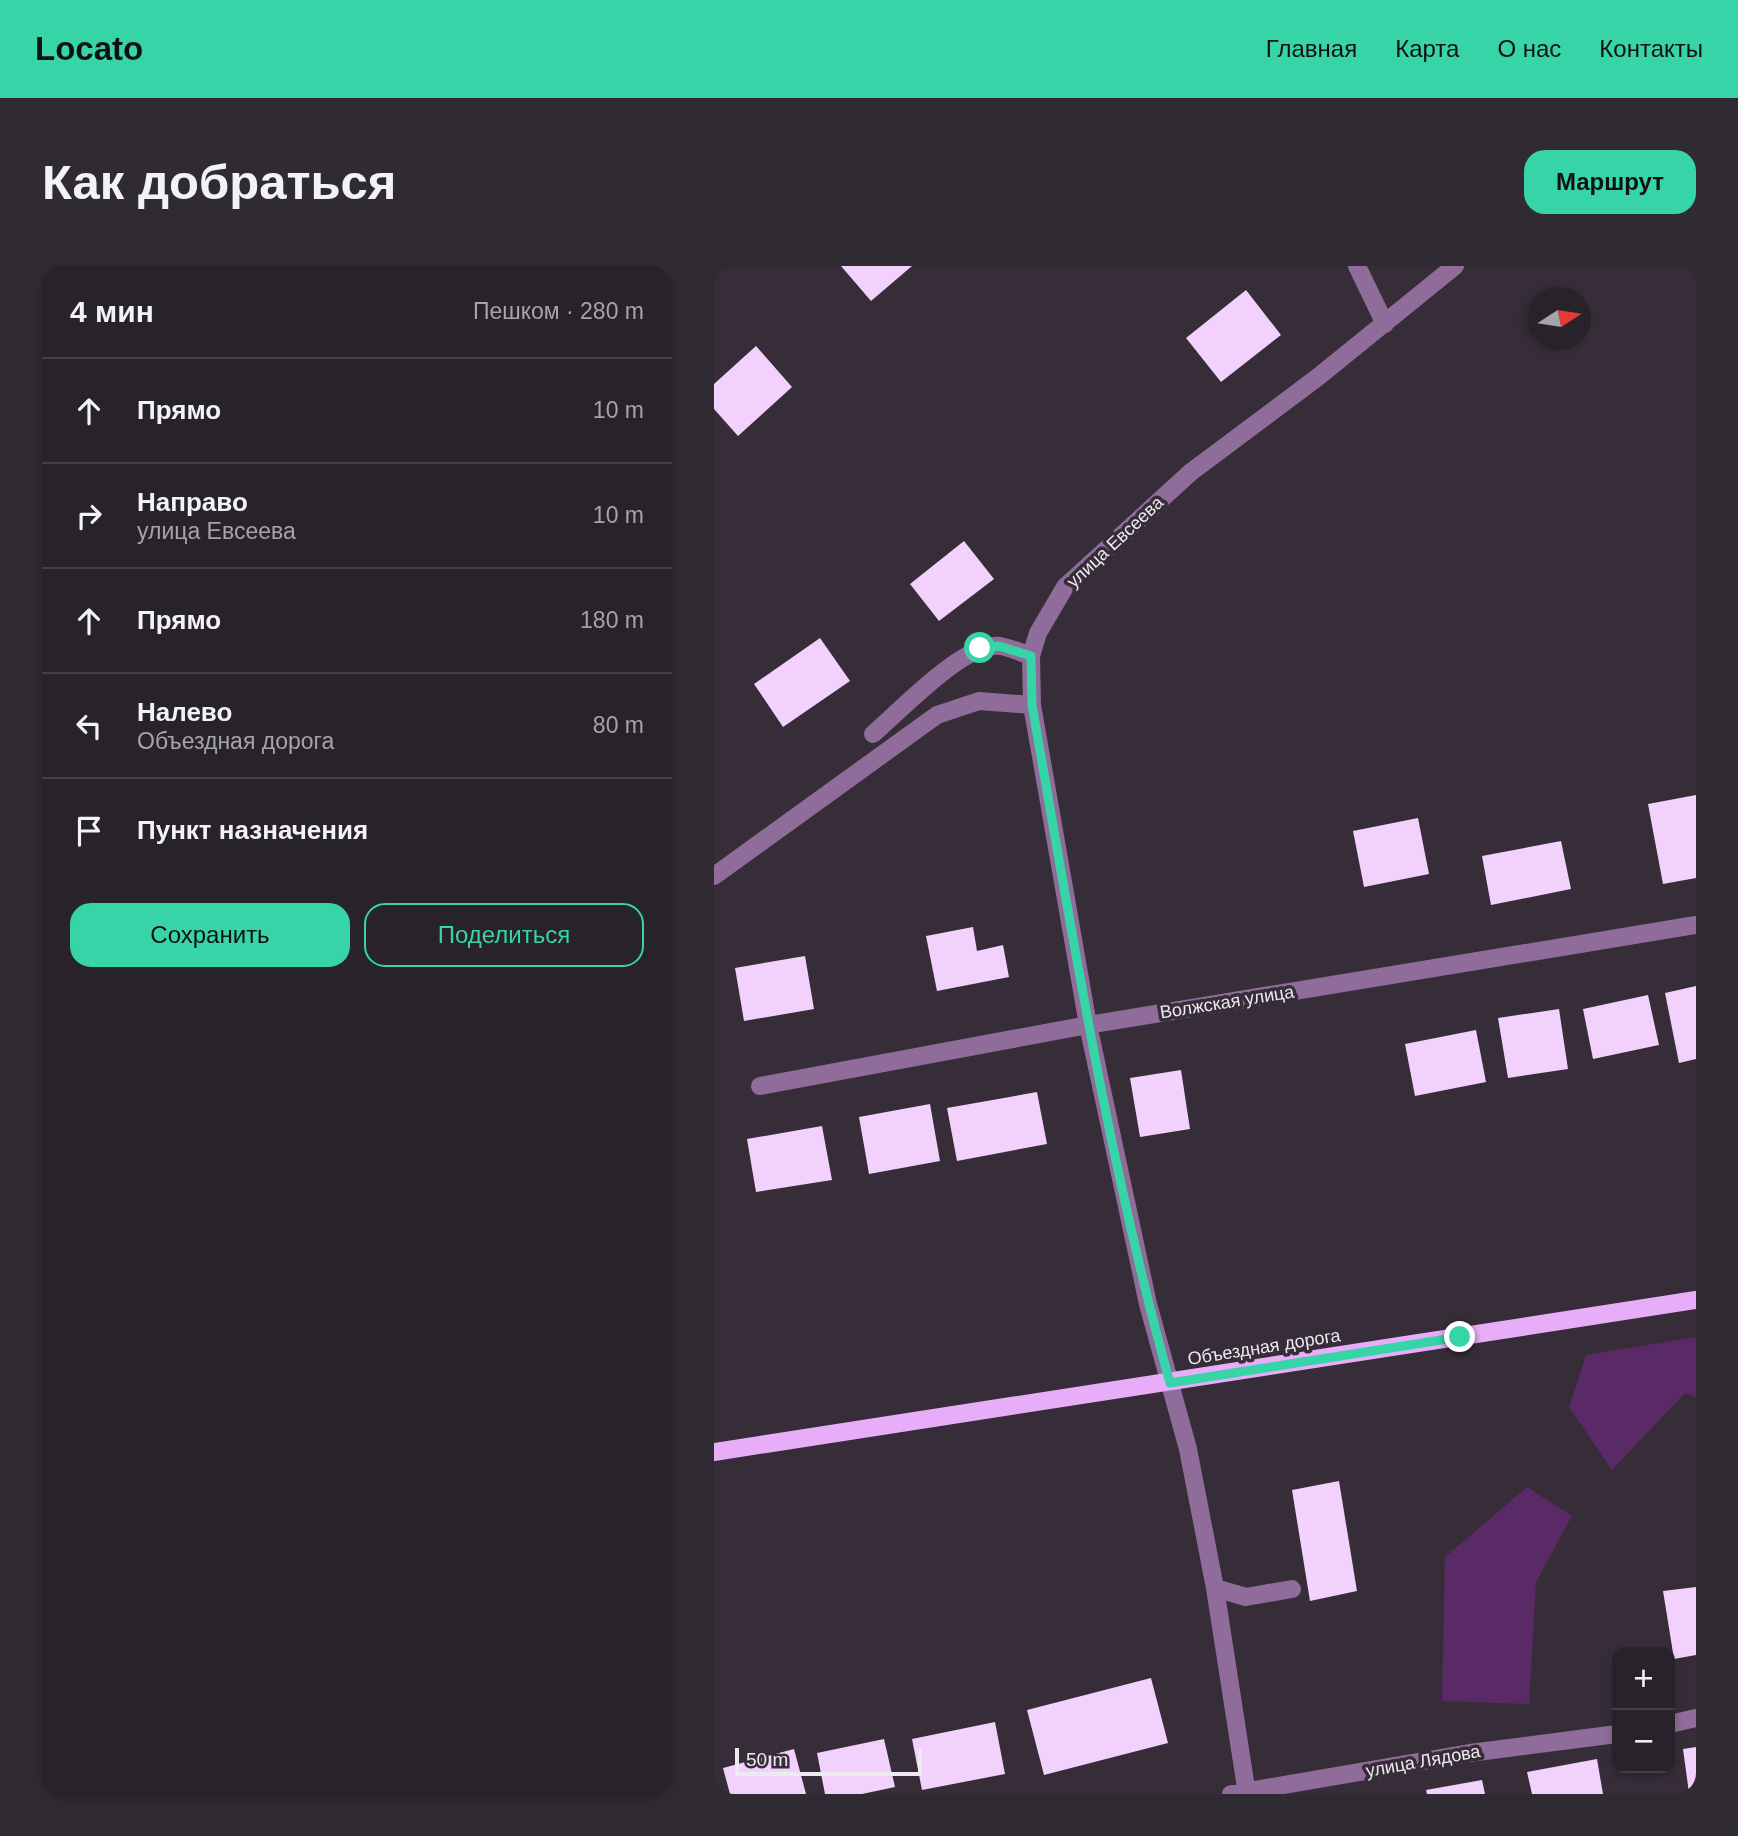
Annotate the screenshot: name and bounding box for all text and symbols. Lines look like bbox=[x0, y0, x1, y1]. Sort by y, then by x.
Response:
text: Locato bbox=[35, 30, 143, 67]
text: Главная bbox=[1266, 35, 1357, 62]
text: Карта bbox=[1395, 35, 1459, 62]
text: О нас bbox=[1497, 35, 1561, 62]
text: Контакты bbox=[1599, 35, 1703, 62]
button: Маршрут bbox=[1524, 150, 1696, 214]
text: Как добраться bbox=[42, 155, 396, 209]
north arrow bbox=[1528, 287, 1591, 350]
text: 4 мин bbox=[70, 295, 154, 328]
text: Пешком · 280 m bbox=[473, 298, 644, 324]
icon: ahead bbox=[70, 392, 108, 430]
text: Прямо bbox=[137, 395, 221, 425]
text: 10 m bbox=[593, 397, 644, 423]
text: Направо bbox=[137, 487, 248, 517]
street label: улица Евсеева bbox=[1063, 492, 1168, 592]
icon: right bbox=[70, 497, 108, 535]
text: 10 m bbox=[593, 502, 644, 528]
text: улица Евсеева bbox=[137, 518, 296, 544]
icon: ahead bbox=[70, 602, 108, 640]
text: Прямо bbox=[137, 605, 221, 635]
text: 180 m bbox=[580, 607, 644, 633]
route start bbox=[964, 632, 995, 663]
text: Налево bbox=[137, 697, 232, 727]
icon: left bbox=[70, 707, 108, 745]
text: 80 m bbox=[593, 712, 644, 738]
text: Объездная дорога bbox=[137, 728, 334, 754]
icon: arrive bbox=[70, 812, 108, 850]
text: Пункт назначения bbox=[137, 815, 368, 845]
button: Сохранить bbox=[70, 903, 350, 967]
button: Поделиться bbox=[364, 903, 644, 967]
street label: Волжская улица bbox=[1158, 981, 1297, 1022]
route end bbox=[1444, 1321, 1475, 1352]
street label: Объездная дорога bbox=[1186, 1325, 1343, 1369]
map controls bbox=[1612, 1647, 1675, 1773]
button: + bbox=[1612, 1647, 1675, 1710]
button: − bbox=[1612, 1710, 1675, 1773]
street label: улица Лядова bbox=[1364, 1741, 1483, 1781]
scale bar bbox=[735, 1745, 922, 1777]
text: 50 m bbox=[746, 1749, 788, 1770]

